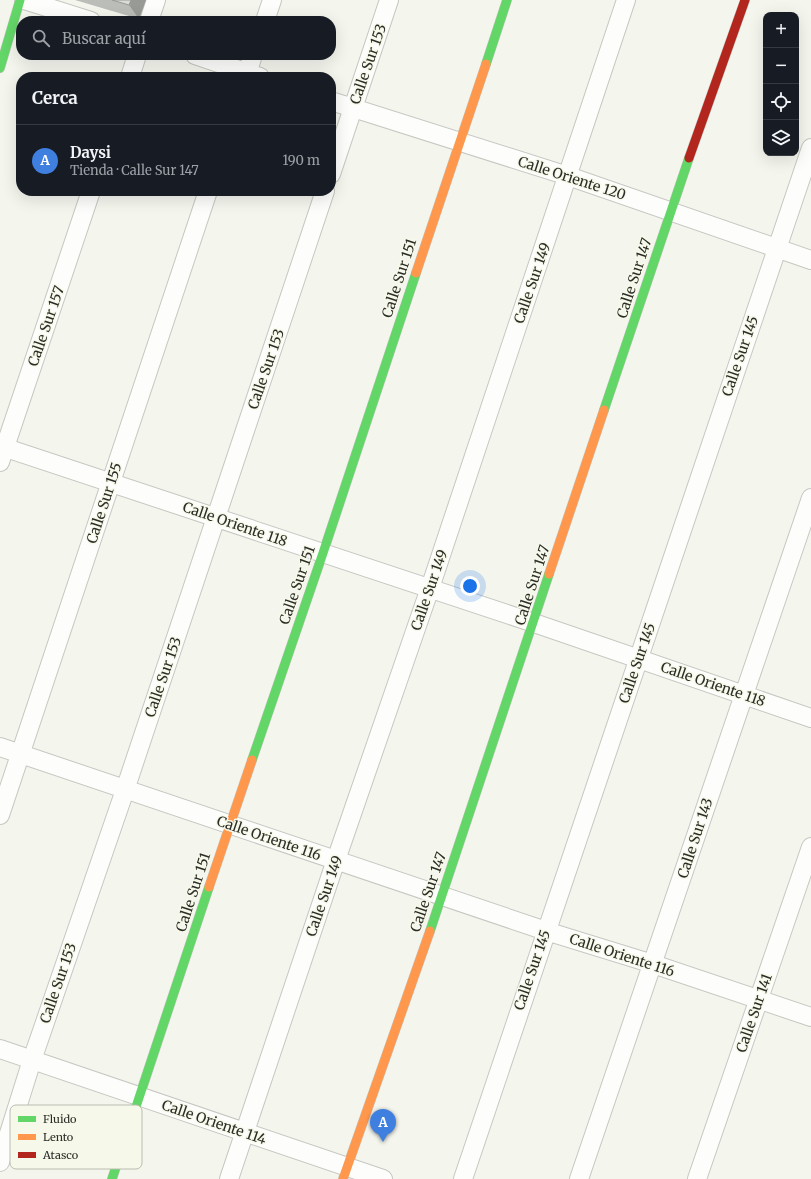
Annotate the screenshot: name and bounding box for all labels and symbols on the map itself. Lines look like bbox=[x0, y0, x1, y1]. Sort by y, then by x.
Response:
street label: Calle Sur 153 bbox=[346, 21, 390, 107]
street label: Calle Oriente 120 bbox=[516, 152, 628, 204]
street label: Calle Sur 151 bbox=[378, 236, 420, 320]
street label: Calle Sur 147 bbox=[613, 236, 655, 320]
street label: Calle Sur 149 bbox=[510, 240, 554, 326]
street label: Calle Sur 157 bbox=[24, 283, 68, 369]
street label: Calle Sur 145 bbox=[718, 313, 762, 399]
street label: Calle Sur 153 bbox=[244, 326, 288, 412]
street label: Calle Sur 155 bbox=[82, 460, 126, 546]
street label: Calle Oriente 118 bbox=[180, 498, 290, 550]
street label: Calle Sur 151 bbox=[275, 543, 319, 627]
street label: Calle Sur 147 bbox=[511, 543, 553, 627]
street label: Calle Sur 149 bbox=[407, 547, 451, 633]
your location bbox=[460, 576, 480, 596]
street label: Calle Sur 145 bbox=[615, 620, 659, 706]
street label: Calle Sur 153 bbox=[141, 634, 185, 720]
street label: Calle Oriente 118 bbox=[658, 658, 768, 710]
street label: Calle Sur 143 bbox=[674, 795, 716, 881]
street label: Calle Oriente 116 bbox=[214, 812, 324, 864]
street label: Calle Sur 151 bbox=[172, 850, 214, 934]
street label: Calle Sur 147 bbox=[406, 850, 450, 934]
street label: Calle Sur 149 bbox=[302, 853, 346, 939]
street label: Calle Sur 145 bbox=[510, 927, 554, 1013]
street label: Calle Oriente 116 bbox=[567, 930, 677, 980]
street label: Calle Sur 153 bbox=[36, 940, 80, 1026]
street label: Calle Sur 141 bbox=[732, 971, 776, 1055]
street label: Calle Oriente 114 bbox=[159, 1096, 269, 1148]
legend bbox=[10, 1105, 142, 1169]
pin: A bbox=[370, 1109, 396, 1142]
text: Fluido bbox=[43, 1112, 77, 1126]
text: Lento bbox=[43, 1130, 74, 1144]
text: Atasco bbox=[42, 1148, 79, 1162]

